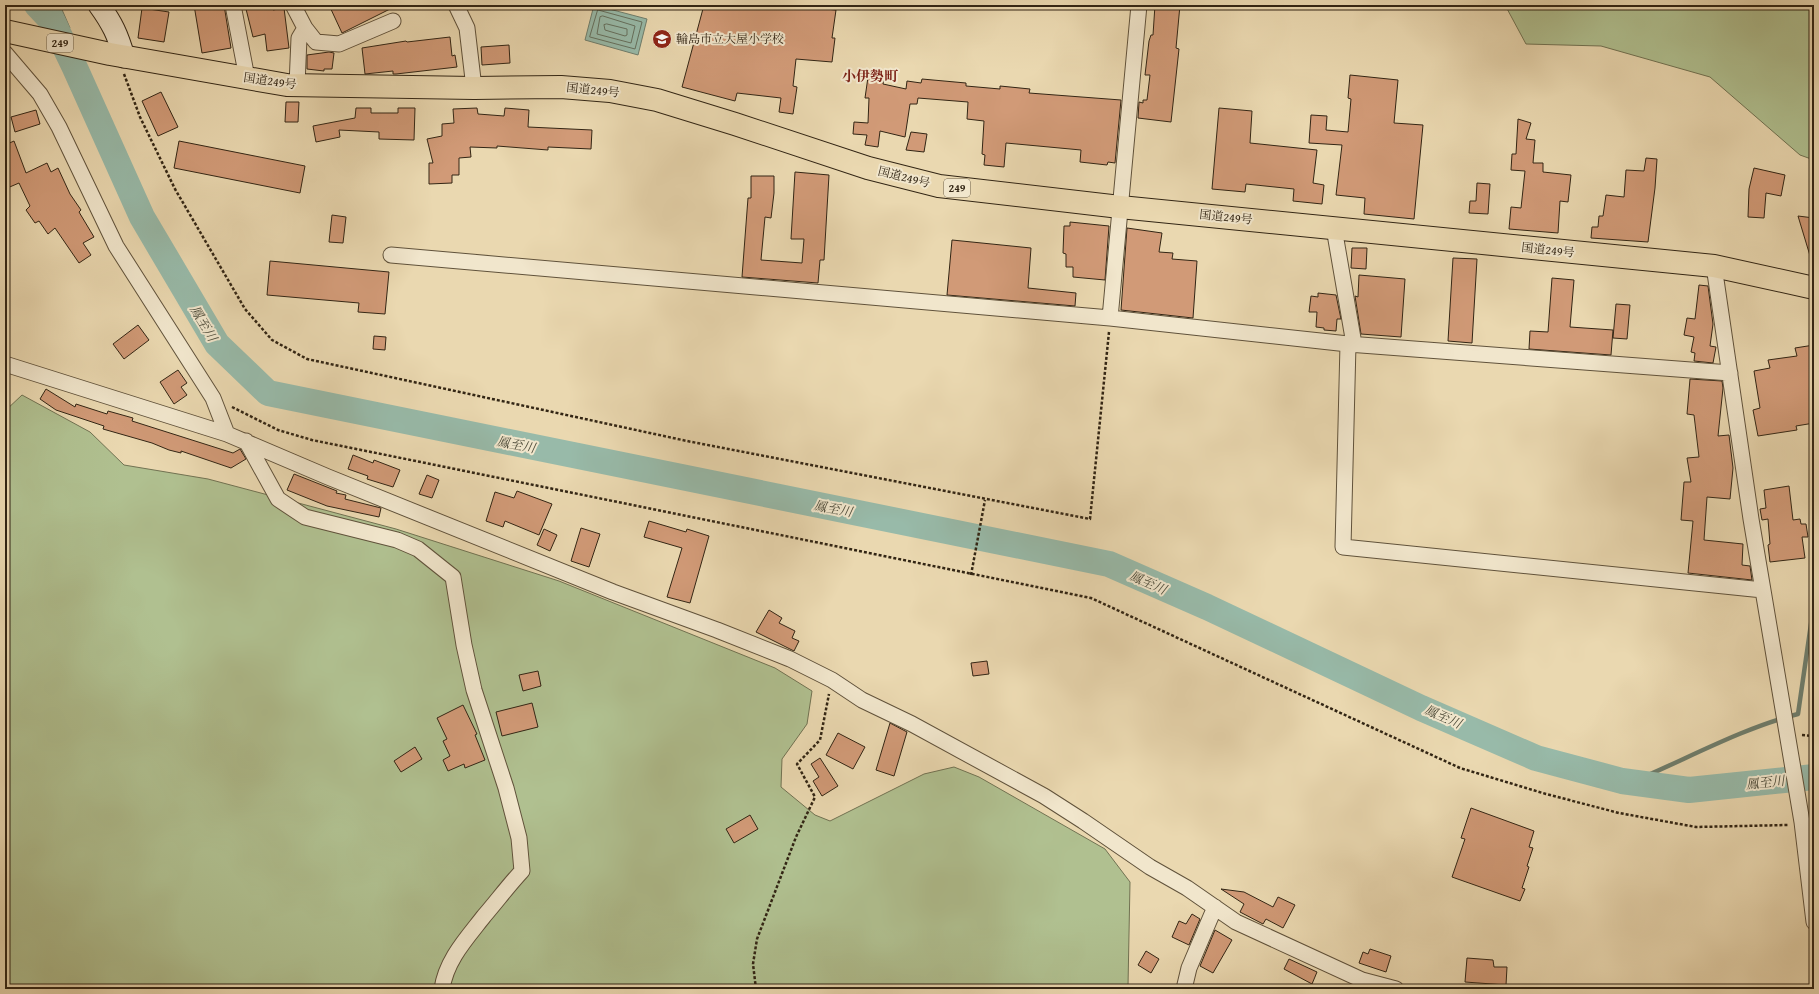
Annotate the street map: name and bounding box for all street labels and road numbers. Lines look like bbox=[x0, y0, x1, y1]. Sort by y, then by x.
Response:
road number: 249 bbox=[47, 34, 73, 52]
street label: 国道249号 bbox=[242, 68, 298, 93]
street label: 国道249号 bbox=[566, 78, 620, 101]
street label: 国道249号 bbox=[876, 162, 932, 191]
road number: 249 bbox=[944, 179, 970, 197]
street label: 国道249号 bbox=[1199, 205, 1253, 228]
street label: 国道249号 bbox=[1521, 238, 1575, 261]

